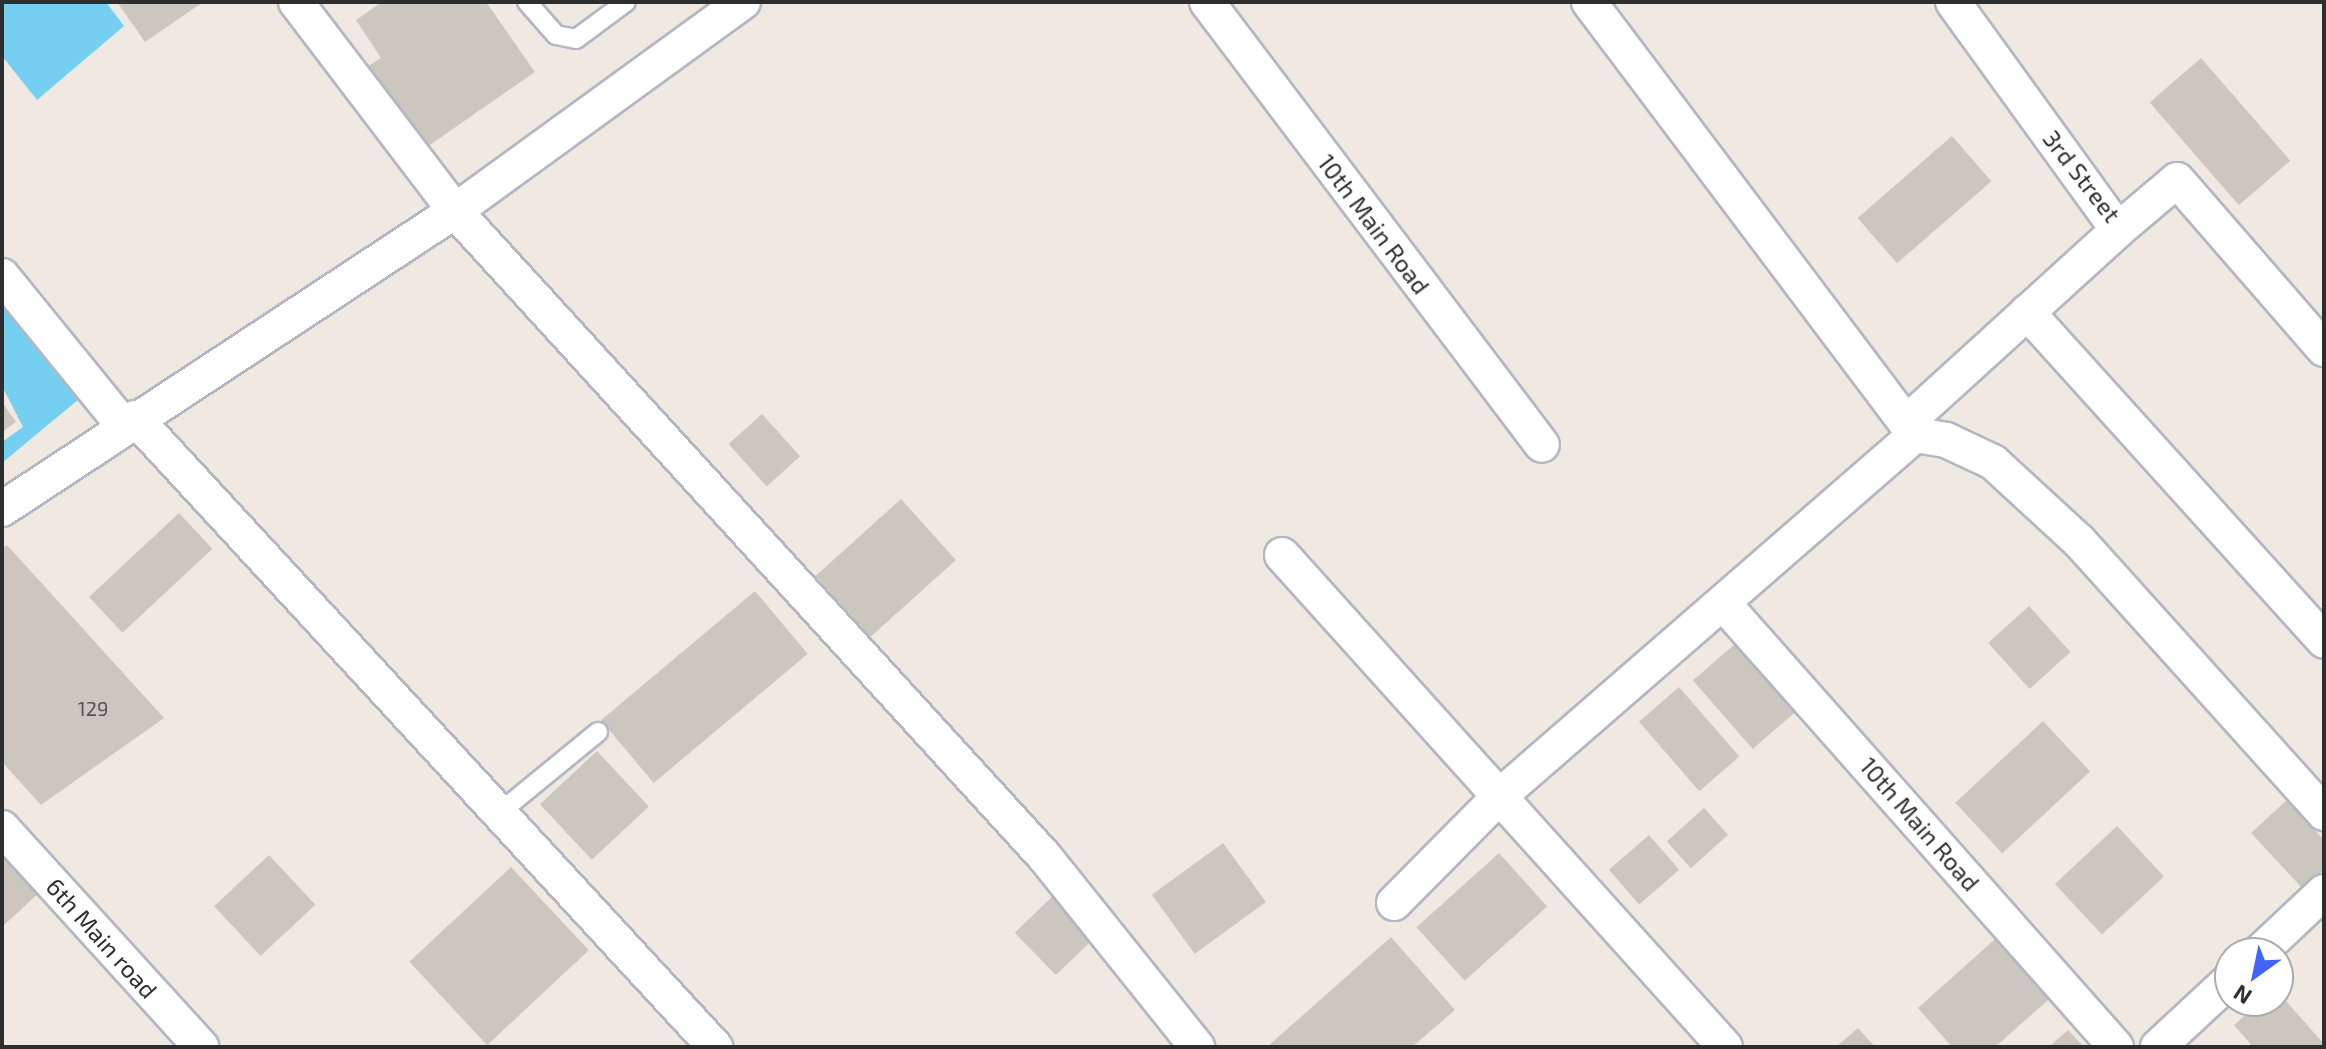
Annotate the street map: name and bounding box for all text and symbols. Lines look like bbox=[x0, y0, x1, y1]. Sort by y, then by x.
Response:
street label: 3rd Street bbox=[2037, 124, 2127, 228]
street label: 10th Main Road bbox=[1312, 149, 1436, 299]
house number: 129 bbox=[78, 696, 108, 720]
street label: 10th Main Road bbox=[1854, 751, 1986, 897]
street label: 6th Main road bbox=[41, 872, 163, 1004]
north arrow bbox=[2214, 937, 2294, 1017]
text: N bbox=[2228, 980, 2256, 1011]

